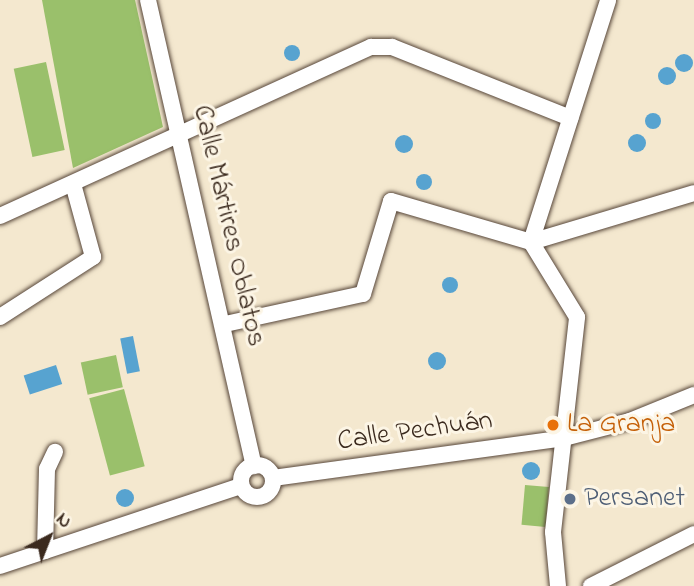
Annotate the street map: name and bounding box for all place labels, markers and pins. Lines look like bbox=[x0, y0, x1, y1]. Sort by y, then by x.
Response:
place label: La Granja bbox=[567, 408, 675, 442]
marker: La Granja bbox=[545, 417, 561, 433]
place label: Persanet bbox=[584, 482, 685, 516]
marker: Persanet bbox=[562, 491, 578, 507]

